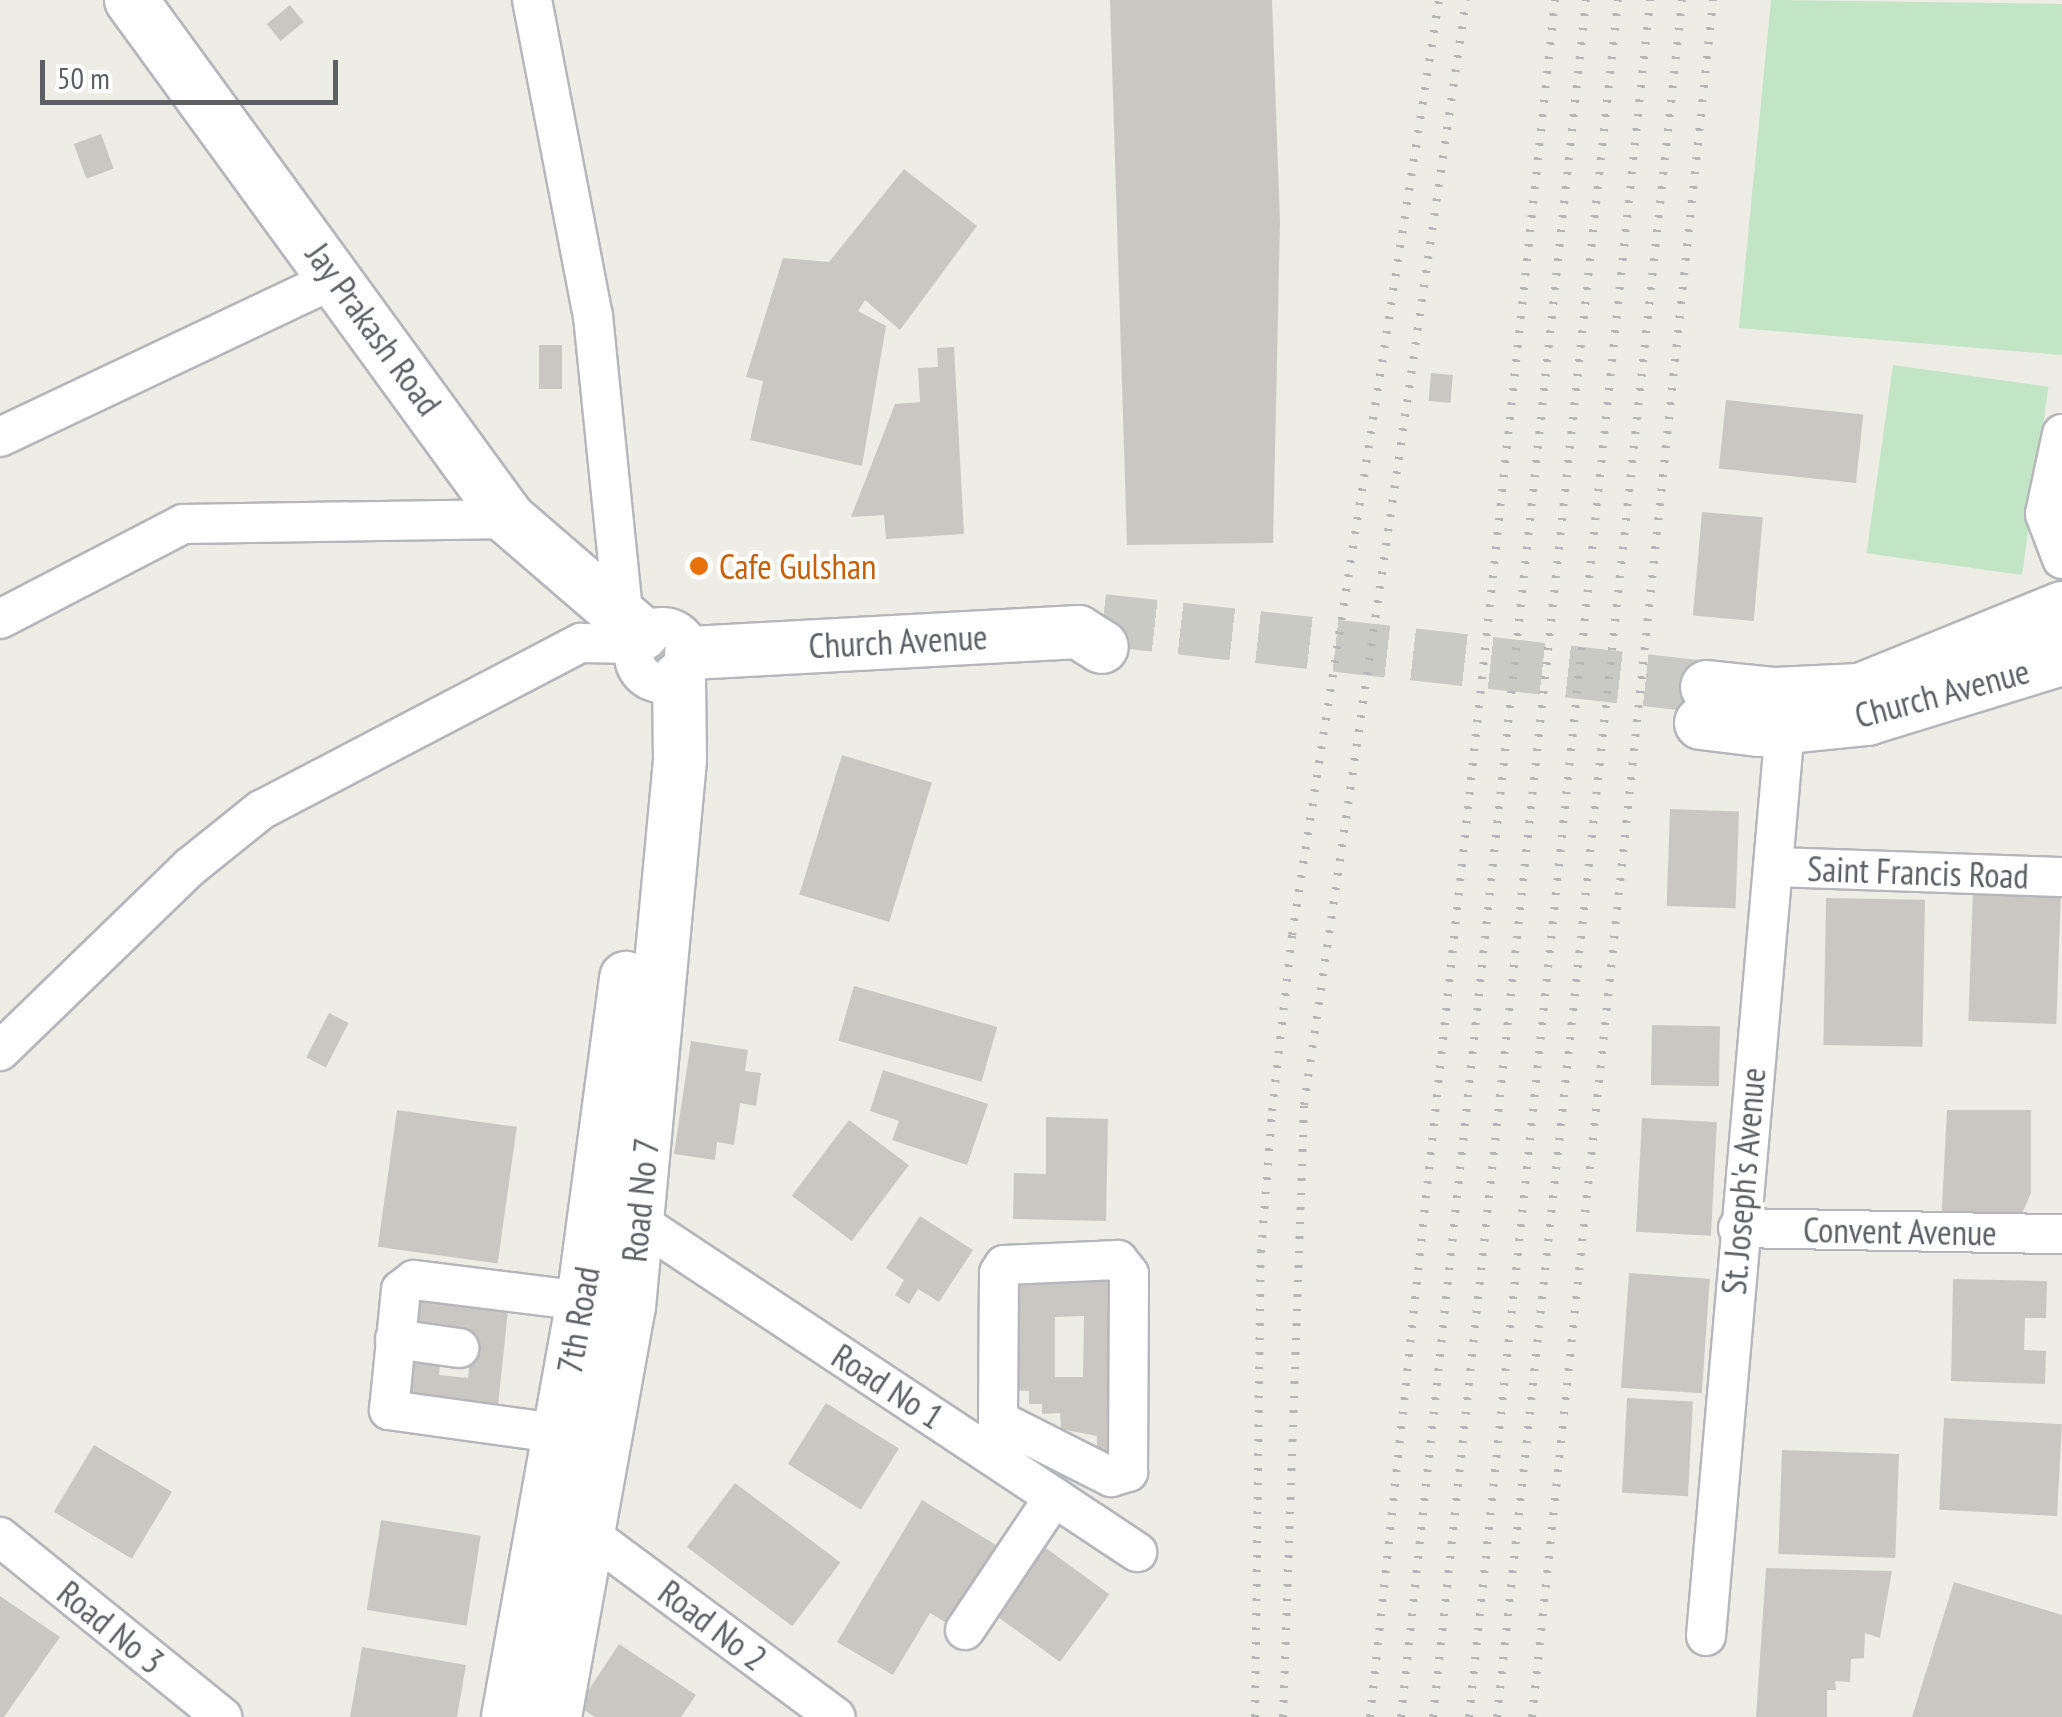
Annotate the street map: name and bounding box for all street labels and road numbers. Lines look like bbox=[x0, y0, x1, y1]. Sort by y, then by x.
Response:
street label: Jay Prakash Road bbox=[297, 234, 451, 424]
street label: Church Avenue bbox=[807, 615, 989, 667]
street label: Church Avenue bbox=[1850, 649, 2034, 737]
street label: Saint Francis Road bbox=[1807, 847, 2029, 897]
street label: St. Joseph's Avenue bbox=[1712, 1064, 1774, 1298]
street label: Road No 7 bbox=[613, 1136, 667, 1264]
street label: Convent Avenue bbox=[1802, 1208, 1998, 1254]
street label: 7th Road bbox=[548, 1263, 608, 1377]
street label: Road No 1 bbox=[824, 1335, 952, 1437]
street label: Road No 2 bbox=[651, 1571, 775, 1679]
street label: Road No 3 bbox=[50, 1572, 172, 1682]

